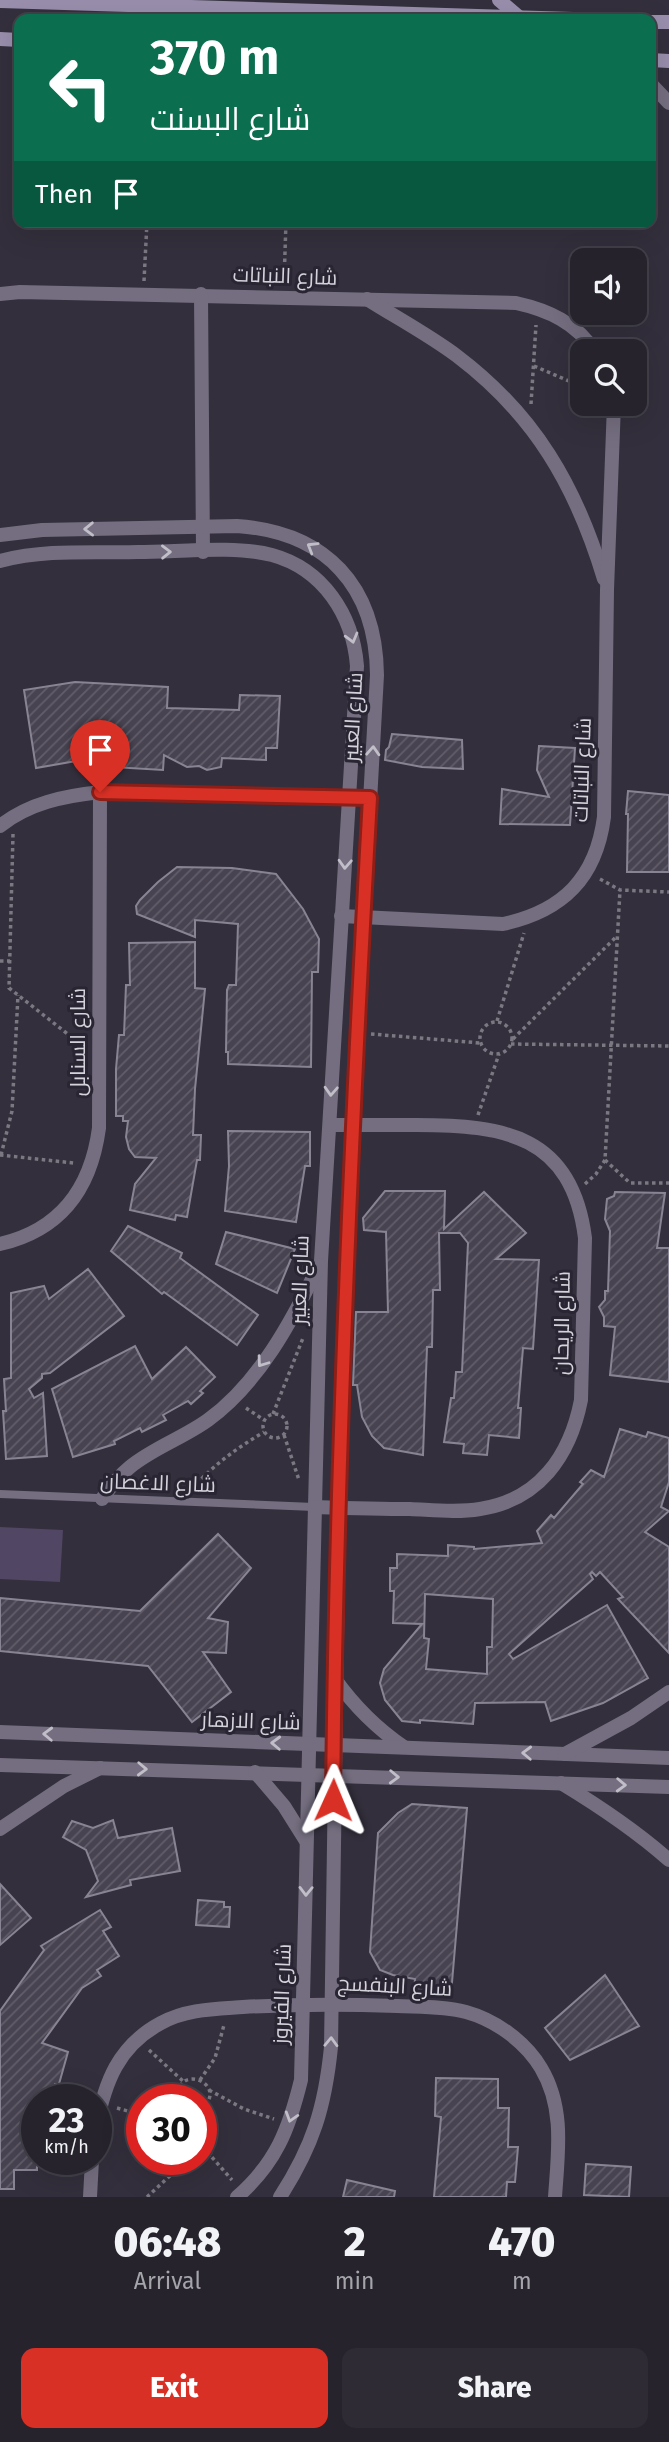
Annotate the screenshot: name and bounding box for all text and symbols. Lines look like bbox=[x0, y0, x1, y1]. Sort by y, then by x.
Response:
text: 370 m bbox=[150, 28, 279, 87]
icon: left bbox=[35, 42, 126, 133]
text: شارع البسنت bbox=[150, 100, 310, 138]
icon: arrive bbox=[107, 175, 145, 213]
text: Then bbox=[35, 179, 93, 210]
map controls bbox=[570, 248, 647, 416]
button: sound bbox=[570, 248, 647, 325]
street label: شارع النباتات bbox=[232, 261, 338, 292]
button: search bbox=[570, 339, 647, 416]
one-way arrow bbox=[83, 521, 94, 536]
one-way arrow bbox=[307, 542, 320, 555]
one-way arrow bbox=[161, 544, 171, 560]
one-way arrow bbox=[344, 632, 359, 644]
street label: شارع العبير bbox=[338, 672, 369, 764]
street label: شارع النباتات bbox=[567, 717, 598, 823]
pin bbox=[70, 720, 130, 792]
icon: arrive bbox=[81, 731, 119, 769]
one-way arrow bbox=[365, 746, 380, 757]
one-way arrow bbox=[337, 859, 352, 870]
street label: شارع السنابل bbox=[65, 988, 92, 1096]
one-way arrow bbox=[324, 1086, 339, 1097]
street label: شارع العبير bbox=[285, 1235, 316, 1326]
street label: شارع الريحان bbox=[548, 1271, 577, 1375]
one-way arrow bbox=[258, 1354, 270, 1367]
street label: شارع الاغصان bbox=[100, 1468, 216, 1499]
street label: شارع الازهار bbox=[200, 1706, 301, 1737]
one-way arrow bbox=[42, 1726, 53, 1741]
one-way arrow bbox=[270, 1735, 280, 1751]
one-way arrow bbox=[522, 1745, 533, 1760]
one-way arrow bbox=[137, 1761, 147, 1777]
position arrow bbox=[296, 1763, 370, 1837]
one-way arrow bbox=[388, 1769, 399, 1784]
one-way arrow bbox=[616, 1777, 627, 1792]
one-way arrow bbox=[298, 1885, 313, 1896]
street label: شارع الفيروز bbox=[267, 1943, 298, 2046]
street label: شارع البنفسج bbox=[337, 1970, 453, 2003]
one-way arrow bbox=[323, 2036, 338, 2047]
speed limit sign: 30 bbox=[126, 2084, 217, 2175]
text: 23 bbox=[48, 2099, 85, 2141]
one-way arrow bbox=[285, 2110, 299, 2123]
text: km/h bbox=[44, 2136, 89, 2158]
text: 06:48 bbox=[114, 2217, 221, 2267]
text: 2 bbox=[344, 2217, 366, 2267]
text: 470 bbox=[488, 2217, 555, 2267]
text: Arrival bbox=[134, 2267, 201, 2295]
text: min bbox=[335, 2267, 375, 2295]
text: m bbox=[512, 2267, 532, 2295]
button: Exit bbox=[21, 2348, 328, 2428]
button: Share bbox=[342, 2348, 648, 2428]

